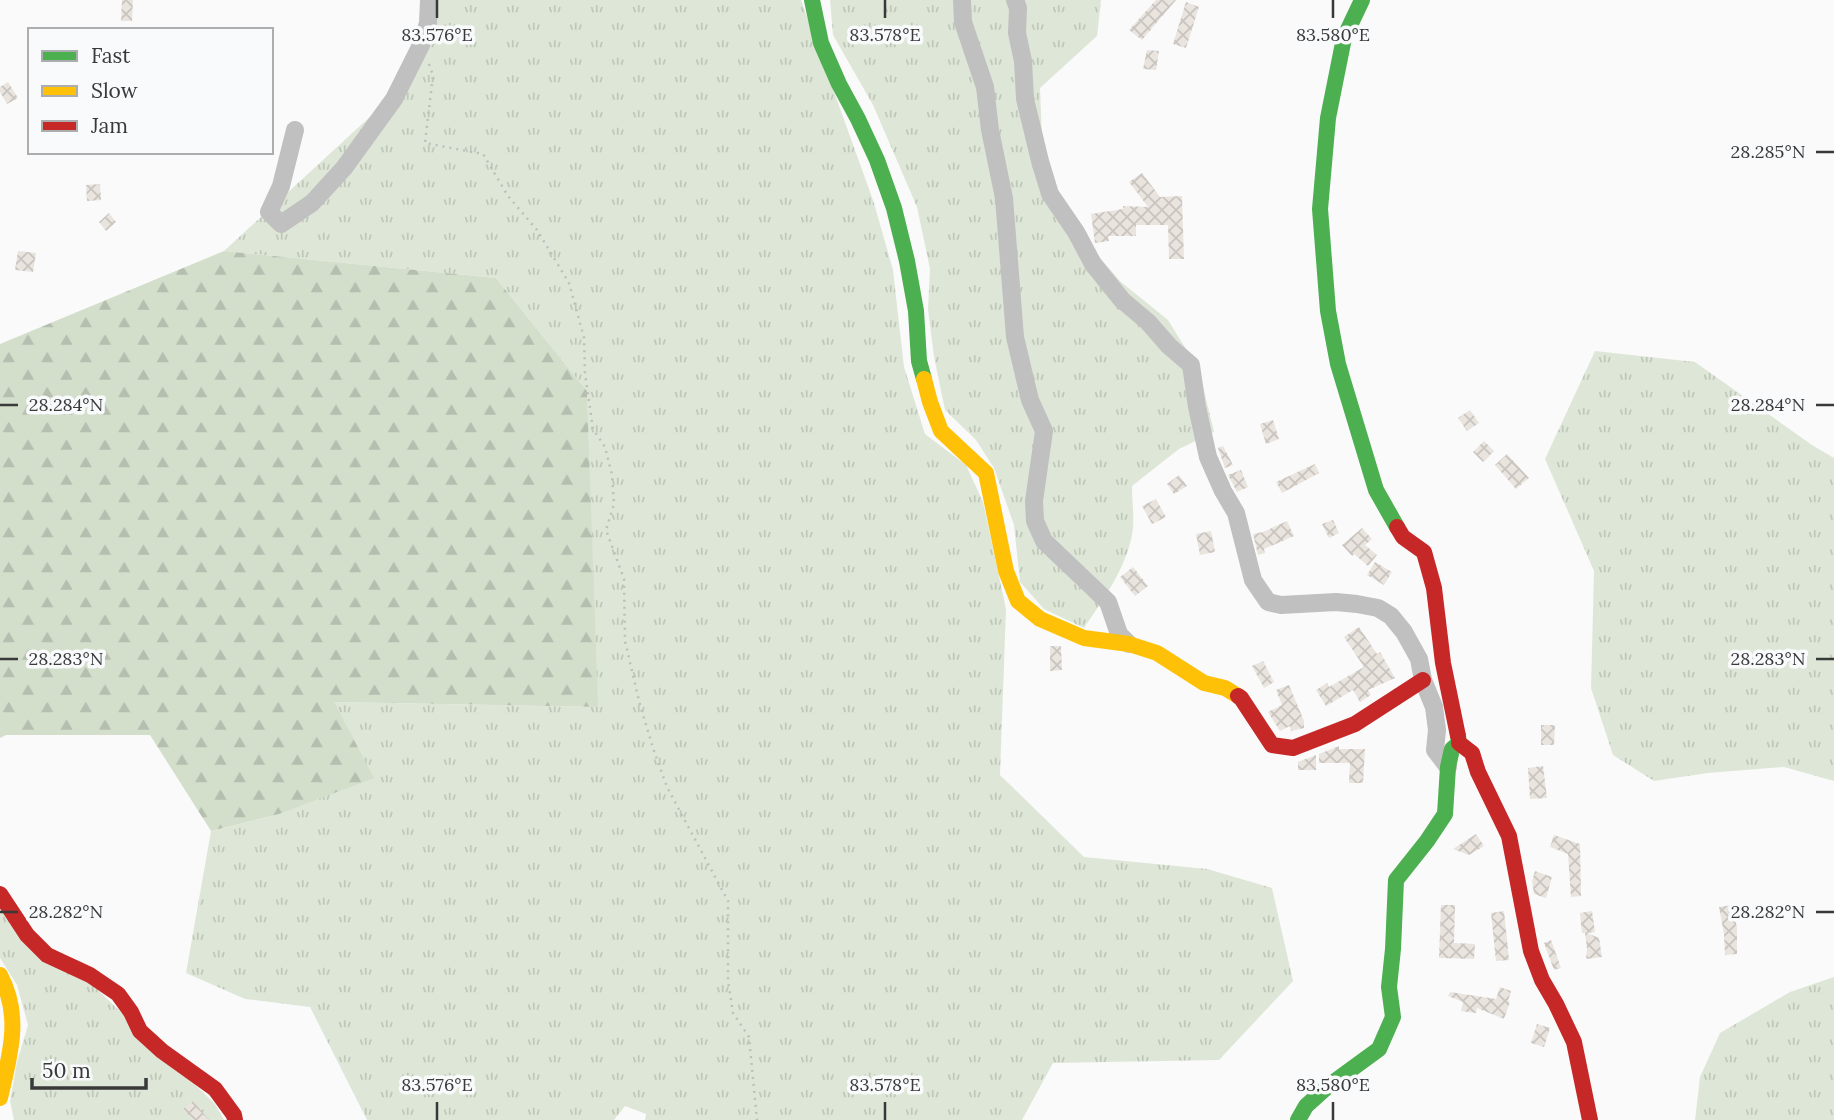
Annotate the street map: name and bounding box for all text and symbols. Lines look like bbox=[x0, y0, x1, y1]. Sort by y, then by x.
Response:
text: 83.576°E bbox=[401, 23, 473, 46]
text: 83.578°E bbox=[849, 23, 921, 46]
text: 83.580°E bbox=[1296, 23, 1370, 46]
legend bbox=[28, 28, 273, 154]
text: Fast bbox=[91, 42, 131, 69]
text: Slow bbox=[91, 77, 138, 104]
text: Jam bbox=[90, 112, 128, 139]
text: 28.285°N bbox=[1731, 140, 1805, 163]
text: 28.284°N bbox=[29, 393, 103, 416]
text: 28.284°N bbox=[1731, 393, 1805, 416]
text: 28.283°N bbox=[28, 647, 104, 670]
text: 28.283°N bbox=[1730, 647, 1806, 670]
text: 28.282°N bbox=[29, 900, 103, 923]
text: 28.282°N bbox=[1731, 900, 1805, 923]
scale bar bbox=[32, 1046, 145, 1090]
text: 50 m bbox=[42, 1057, 91, 1084]
text: 83.576°E bbox=[401, 1073, 473, 1096]
text: 83.578°E bbox=[849, 1073, 921, 1096]
text: 83.580°E bbox=[1296, 1073, 1370, 1096]

